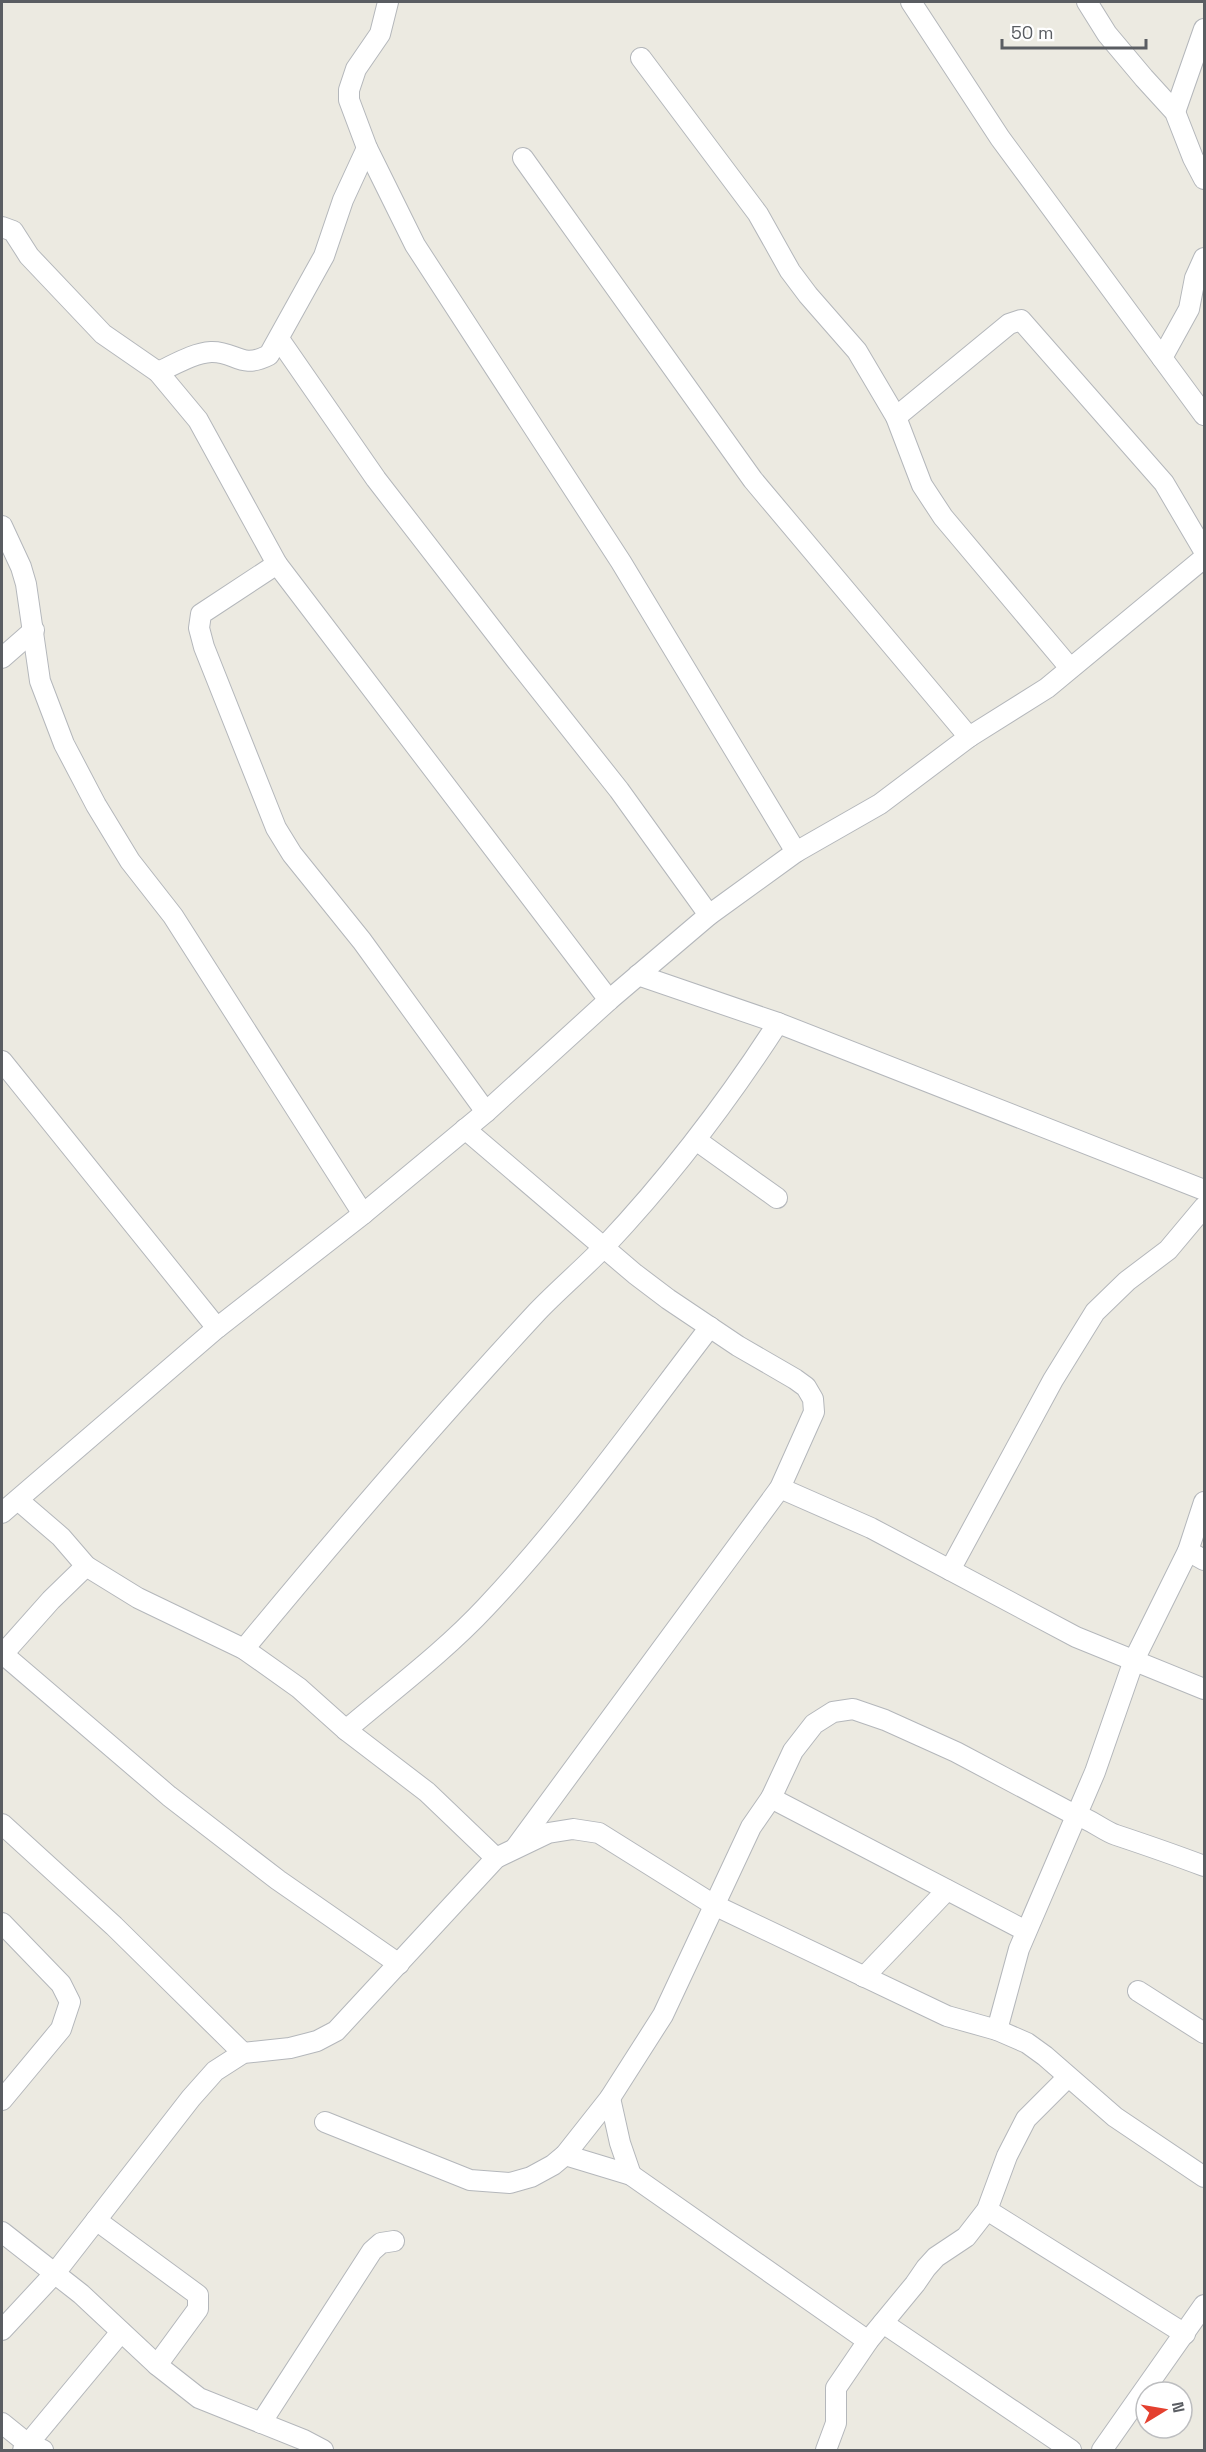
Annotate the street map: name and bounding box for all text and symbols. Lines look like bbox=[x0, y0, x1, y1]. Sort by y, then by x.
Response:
scale bar bbox=[1002, 12, 1146, 50]
text: 50 m bbox=[1011, 21, 1053, 44]
north arrow bbox=[1134, 2380, 1194, 2440]
text: N bbox=[1167, 2400, 1190, 2415]

